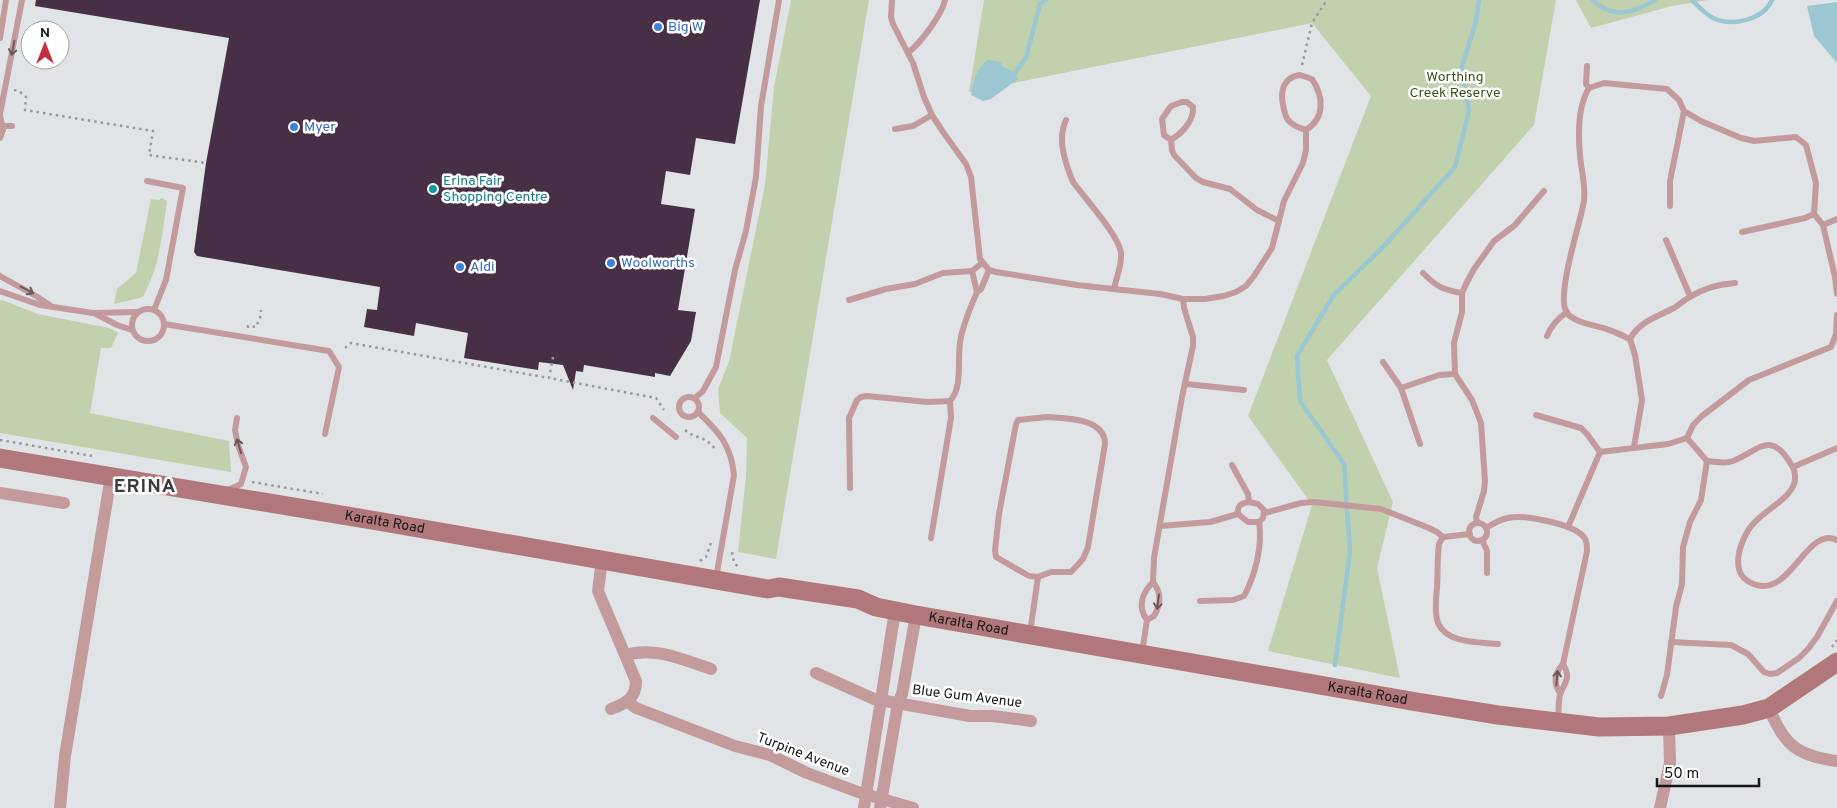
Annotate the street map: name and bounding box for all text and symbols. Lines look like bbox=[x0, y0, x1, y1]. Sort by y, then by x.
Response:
place label: Big W bbox=[668, 19, 704, 36]
north arrow bbox=[20, 20, 70, 70]
marker: Big W bbox=[652, 21, 664, 33]
text: N bbox=[40, 25, 50, 42]
one-way arrow bbox=[7, 39, 17, 55]
park label: Worthing Creek Reserve bbox=[1410, 69, 1500, 102]
place label: Myer bbox=[304, 119, 336, 136]
marker: Myer bbox=[288, 121, 300, 133]
place label: Erina Fair Shopping Centre bbox=[443, 173, 548, 206]
marker: Erina Fair Shopping Centre bbox=[427, 183, 439, 195]
place label: Woolworths bbox=[621, 255, 695, 272]
marker: Woolworths bbox=[605, 257, 617, 269]
place label: Aldi bbox=[470, 259, 495, 276]
marker: Aldi bbox=[454, 261, 466, 273]
one-way arrow bbox=[19, 285, 34, 295]
one-way arrow bbox=[233, 439, 243, 455]
district label: ERINA bbox=[114, 475, 176, 499]
street label: Karalta Road bbox=[343, 507, 426, 538]
one-way arrow bbox=[1153, 594, 1163, 610]
street label: Karalta Road bbox=[927, 609, 1010, 639]
one-way arrow bbox=[1552, 671, 1562, 687]
street label: Karalta Road bbox=[1326, 678, 1409, 709]
street label: Blue Gum Avenue bbox=[911, 682, 1023, 712]
street label: Turpine Avenue bbox=[754, 730, 852, 780]
scale bar bbox=[1657, 756, 1760, 788]
text: 50 m bbox=[1664, 765, 1699, 784]

